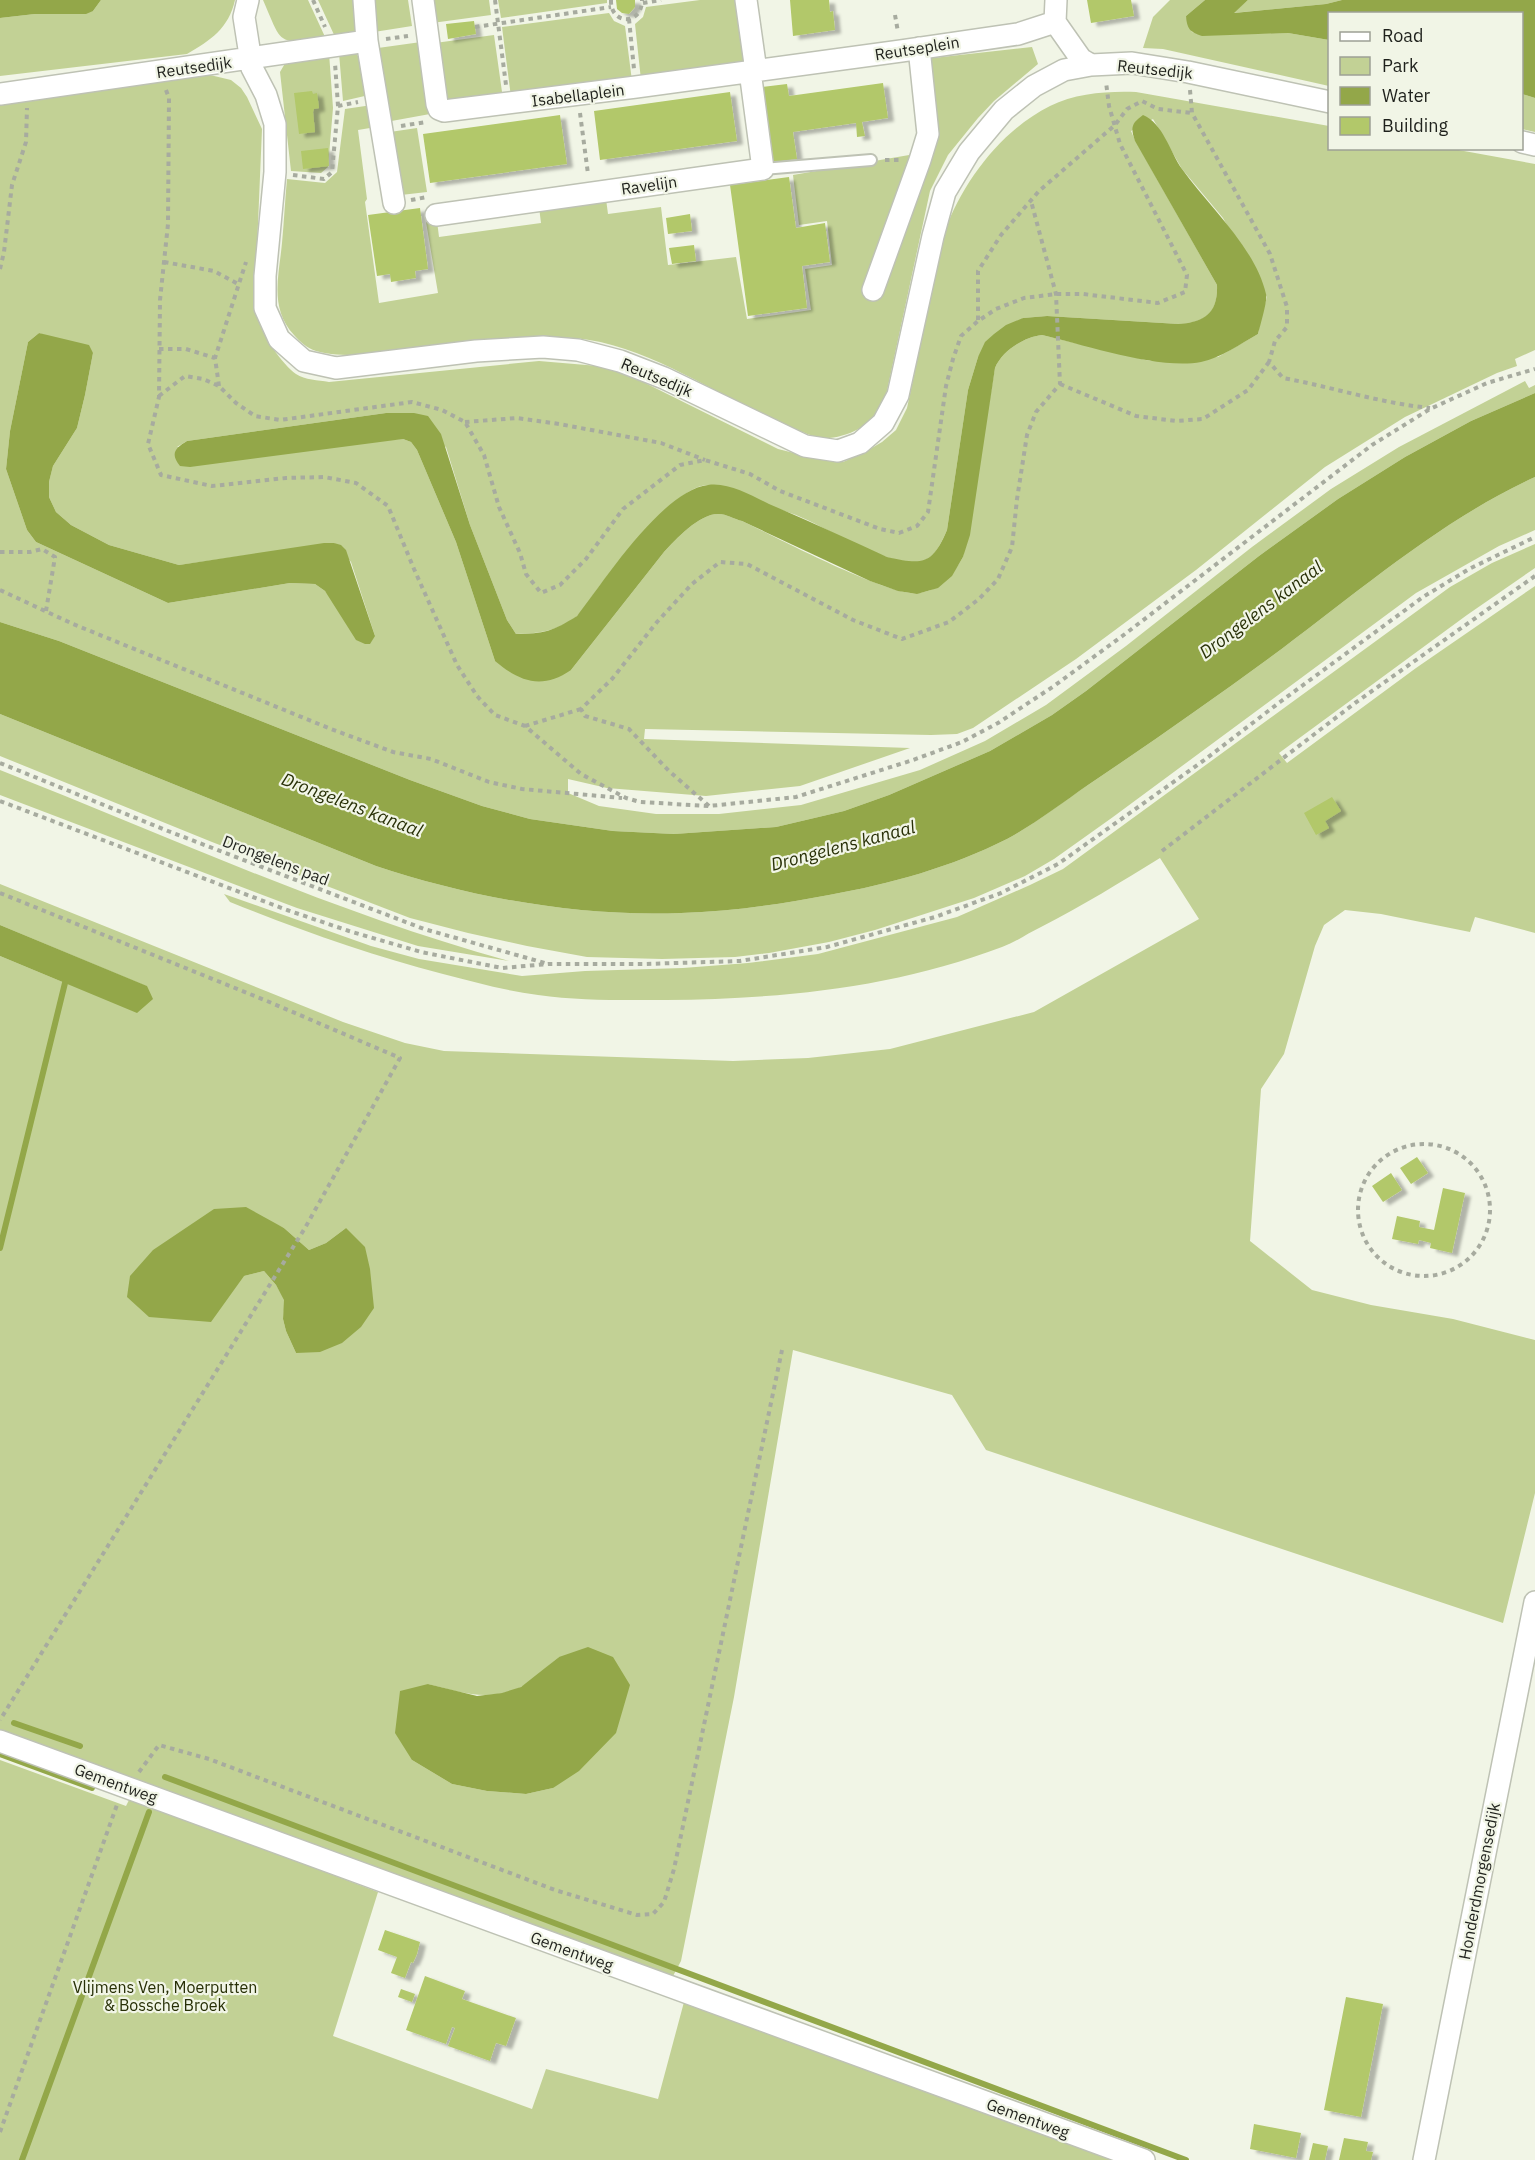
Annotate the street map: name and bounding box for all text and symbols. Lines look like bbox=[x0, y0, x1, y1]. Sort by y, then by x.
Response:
legend bbox=[1328, 12, 1523, 150]
text: Road bbox=[1382, 24, 1423, 47]
street label: Reutseplein bbox=[873, 31, 961, 65]
street label: Reutsedijk bbox=[155, 52, 233, 82]
text: Park bbox=[1382, 54, 1419, 77]
street label: Reutsedijk bbox=[1116, 55, 1194, 83]
street label: Isabellaplein bbox=[530, 79, 626, 111]
text: Water bbox=[1382, 84, 1431, 107]
text: Building bbox=[1382, 114, 1449, 137]
street label: Ravelijn bbox=[620, 171, 678, 199]
street label: Reutsedijk bbox=[618, 353, 696, 401]
water label: Drongelens kanaal bbox=[1194, 555, 1327, 664]
water label: Drongelens kanaal bbox=[279, 767, 426, 842]
water label: Drongelens kanaal bbox=[768, 815, 918, 876]
street label: Drongelens pad bbox=[220, 830, 332, 890]
street label: Gementweg bbox=[72, 1759, 161, 1807]
street label: Honderdmorgensedijk bbox=[1454, 1800, 1504, 1961]
street label: Gementweg bbox=[528, 1927, 617, 1975]
park label: Vlijmens Ven, Moerputten & Bossche Broek bbox=[73, 1977, 257, 2015]
street label: Gementweg bbox=[984, 2094, 1073, 2142]

